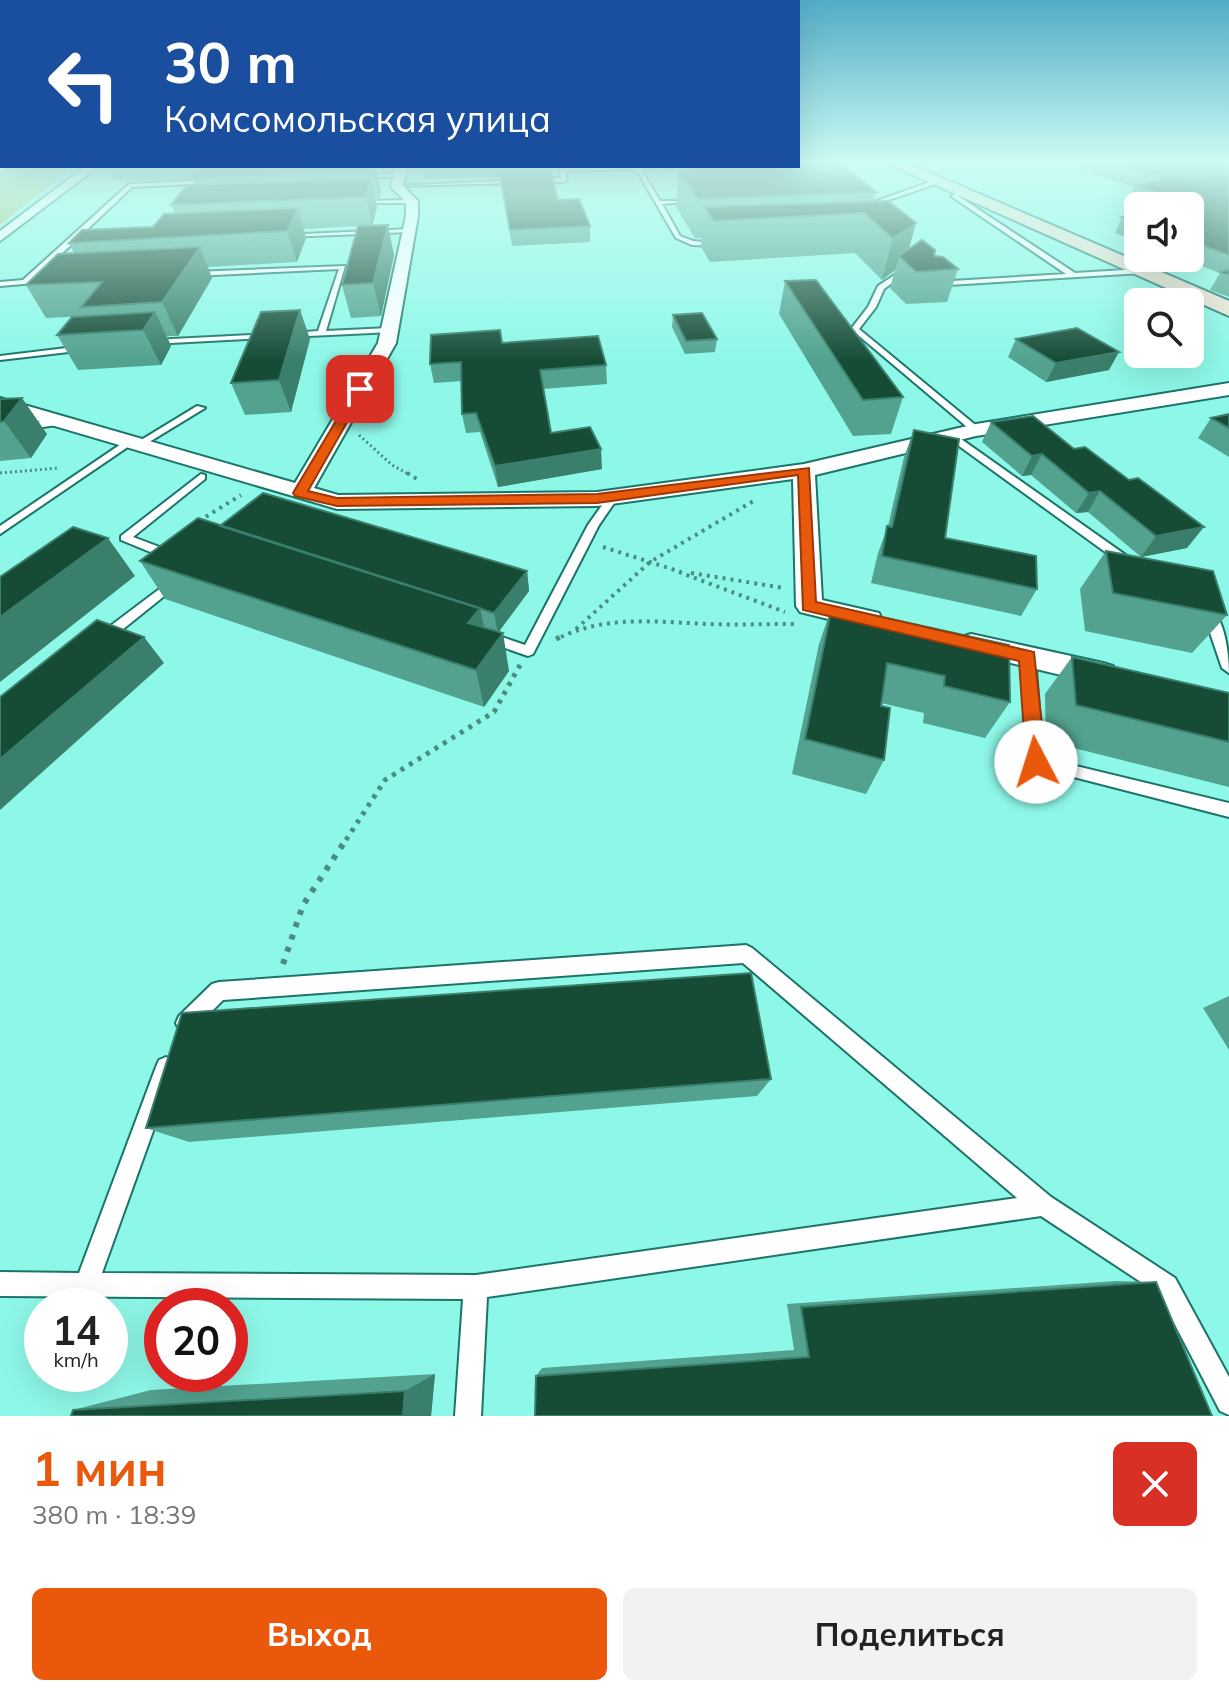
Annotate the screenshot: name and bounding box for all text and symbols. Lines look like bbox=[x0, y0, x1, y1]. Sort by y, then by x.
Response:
text: 30 m bbox=[164, 27, 297, 97]
icon: left bbox=[32, 32, 136, 136]
text: Комсомольская улица bbox=[164, 96, 551, 141]
map controls bbox=[1124, 192, 1204, 368]
button: sound bbox=[1124, 192, 1204, 272]
button: search bbox=[1124, 288, 1204, 368]
pin bbox=[326, 355, 394, 423]
icon: arrive bbox=[338, 367, 382, 411]
position arrow bbox=[994, 720, 1078, 804]
speed limit sign: 20 bbox=[144, 1288, 248, 1392]
text: 14 bbox=[52, 1305, 100, 1355]
text: km/h bbox=[53, 1347, 99, 1372]
text: 1 мин bbox=[32, 1438, 167, 1498]
button: close bbox=[1113, 1442, 1197, 1526]
text: 380 m · 18:39 bbox=[32, 1498, 196, 1531]
button: Выход bbox=[32, 1588, 607, 1680]
button: Поделиться bbox=[623, 1588, 1197, 1680]

